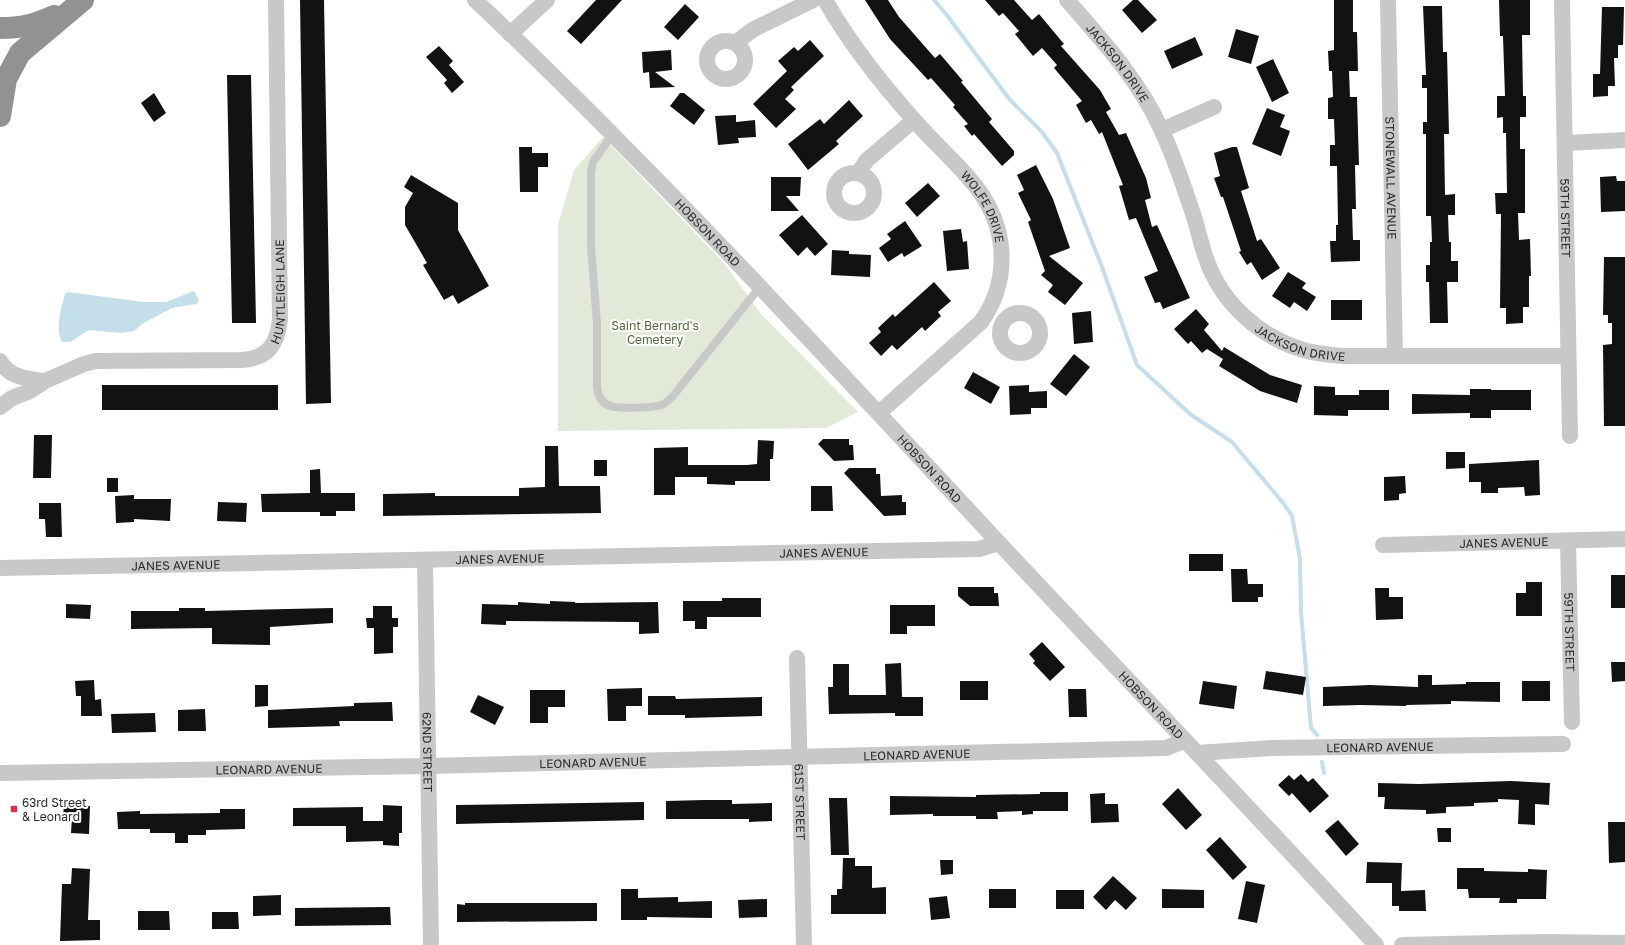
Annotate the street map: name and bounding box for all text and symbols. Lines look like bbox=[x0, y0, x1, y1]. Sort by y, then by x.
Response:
street label: JACKSON DRIVE bbox=[1083, 20, 1153, 105]
street label: STONEWALL AVENUE bbox=[1383, 116, 1400, 240]
street label: WOLFE DRIVE bbox=[958, 167, 1008, 244]
street label: 59TH STREET bbox=[1558, 178, 1574, 258]
street label: HOBSON ROAD bbox=[672, 195, 744, 269]
street label: HUNTLEIGH LANE bbox=[267, 239, 288, 346]
park label: Saint Bernard's Cemetery bbox=[611, 318, 699, 347]
street label: JACKSON DRIVE bbox=[1252, 321, 1346, 364]
street label: HOBSON ROAD bbox=[894, 431, 965, 506]
street label: JANES AVENUE bbox=[1459, 533, 1549, 551]
street label: JANES AVENUE bbox=[779, 544, 869, 560]
street label: JANES AVENUE bbox=[455, 550, 545, 567]
street label: JANES AVENUE bbox=[131, 556, 221, 573]
street label: 59TH STREET bbox=[1562, 592, 1578, 672]
street label: HOBSON ROAD bbox=[1116, 668, 1187, 742]
street label: 62ND STREET bbox=[420, 712, 436, 793]
street label: LEONARD AVENUE bbox=[1326, 738, 1434, 755]
street label: LEONARD AVENUE bbox=[863, 745, 971, 763]
street label: LEONARD AVENUE bbox=[539, 753, 647, 771]
street label: LEONARD AVENUE bbox=[215, 760, 323, 777]
street label: 61ST STREET bbox=[792, 764, 809, 841]
place label: 63rd Street & Leonard bbox=[22, 795, 87, 824]
marker: 63rd Street & Leonard bbox=[9, 804, 19, 814]

